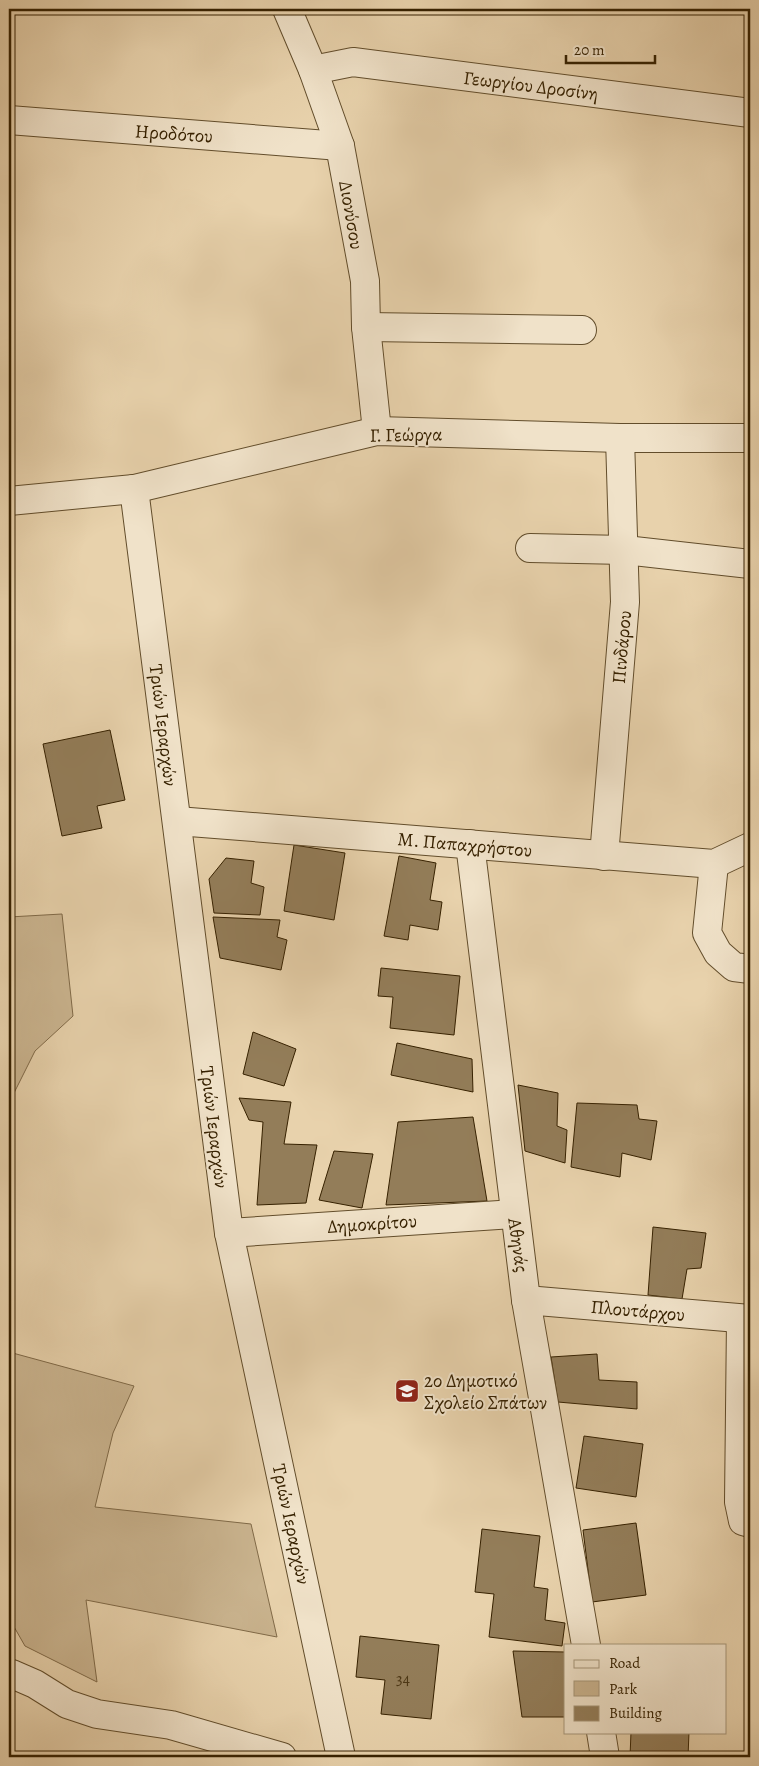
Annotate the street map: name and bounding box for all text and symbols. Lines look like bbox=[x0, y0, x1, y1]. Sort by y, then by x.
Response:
scale bar bbox=[566, 32, 655, 64]
text: 20 m bbox=[574, 40, 605, 60]
street label: Γεωργίου Δροσίνη bbox=[462, 65, 600, 107]
street label: Ηροδότου bbox=[134, 118, 214, 150]
street label: Διονύσου bbox=[332, 179, 370, 252]
street label: Γ. Γεώργα bbox=[369, 421, 443, 449]
street label: Πινδάρου bbox=[606, 609, 638, 685]
street label: Τριών Ιεραρχών bbox=[143, 663, 183, 788]
street label: Μ. Παπαχρήστου bbox=[396, 826, 533, 864]
street label: Τριών Ιεραρχών bbox=[194, 1065, 234, 1190]
street label: Δημοκρίτου bbox=[326, 1208, 418, 1240]
street label: Αθηνάς bbox=[501, 1215, 535, 1274]
street label: Πλουτάρχου bbox=[590, 1294, 686, 1328]
place label: 2ο Δημοτικό Σχολείο Σπάτων bbox=[424, 1368, 547, 1416]
school or university icon: 2ο Δημοτικό Σχολείο Σπάτων bbox=[394, 1378, 420, 1404]
street label: Τριών Ιεραρχών bbox=[266, 1462, 317, 1587]
legend bbox=[564, 1644, 726, 1734]
text: Road bbox=[609, 1653, 641, 1673]
house number: 34 bbox=[396, 1668, 410, 1690]
text: Park bbox=[609, 1679, 638, 1699]
text: Building bbox=[609, 1703, 662, 1723]

